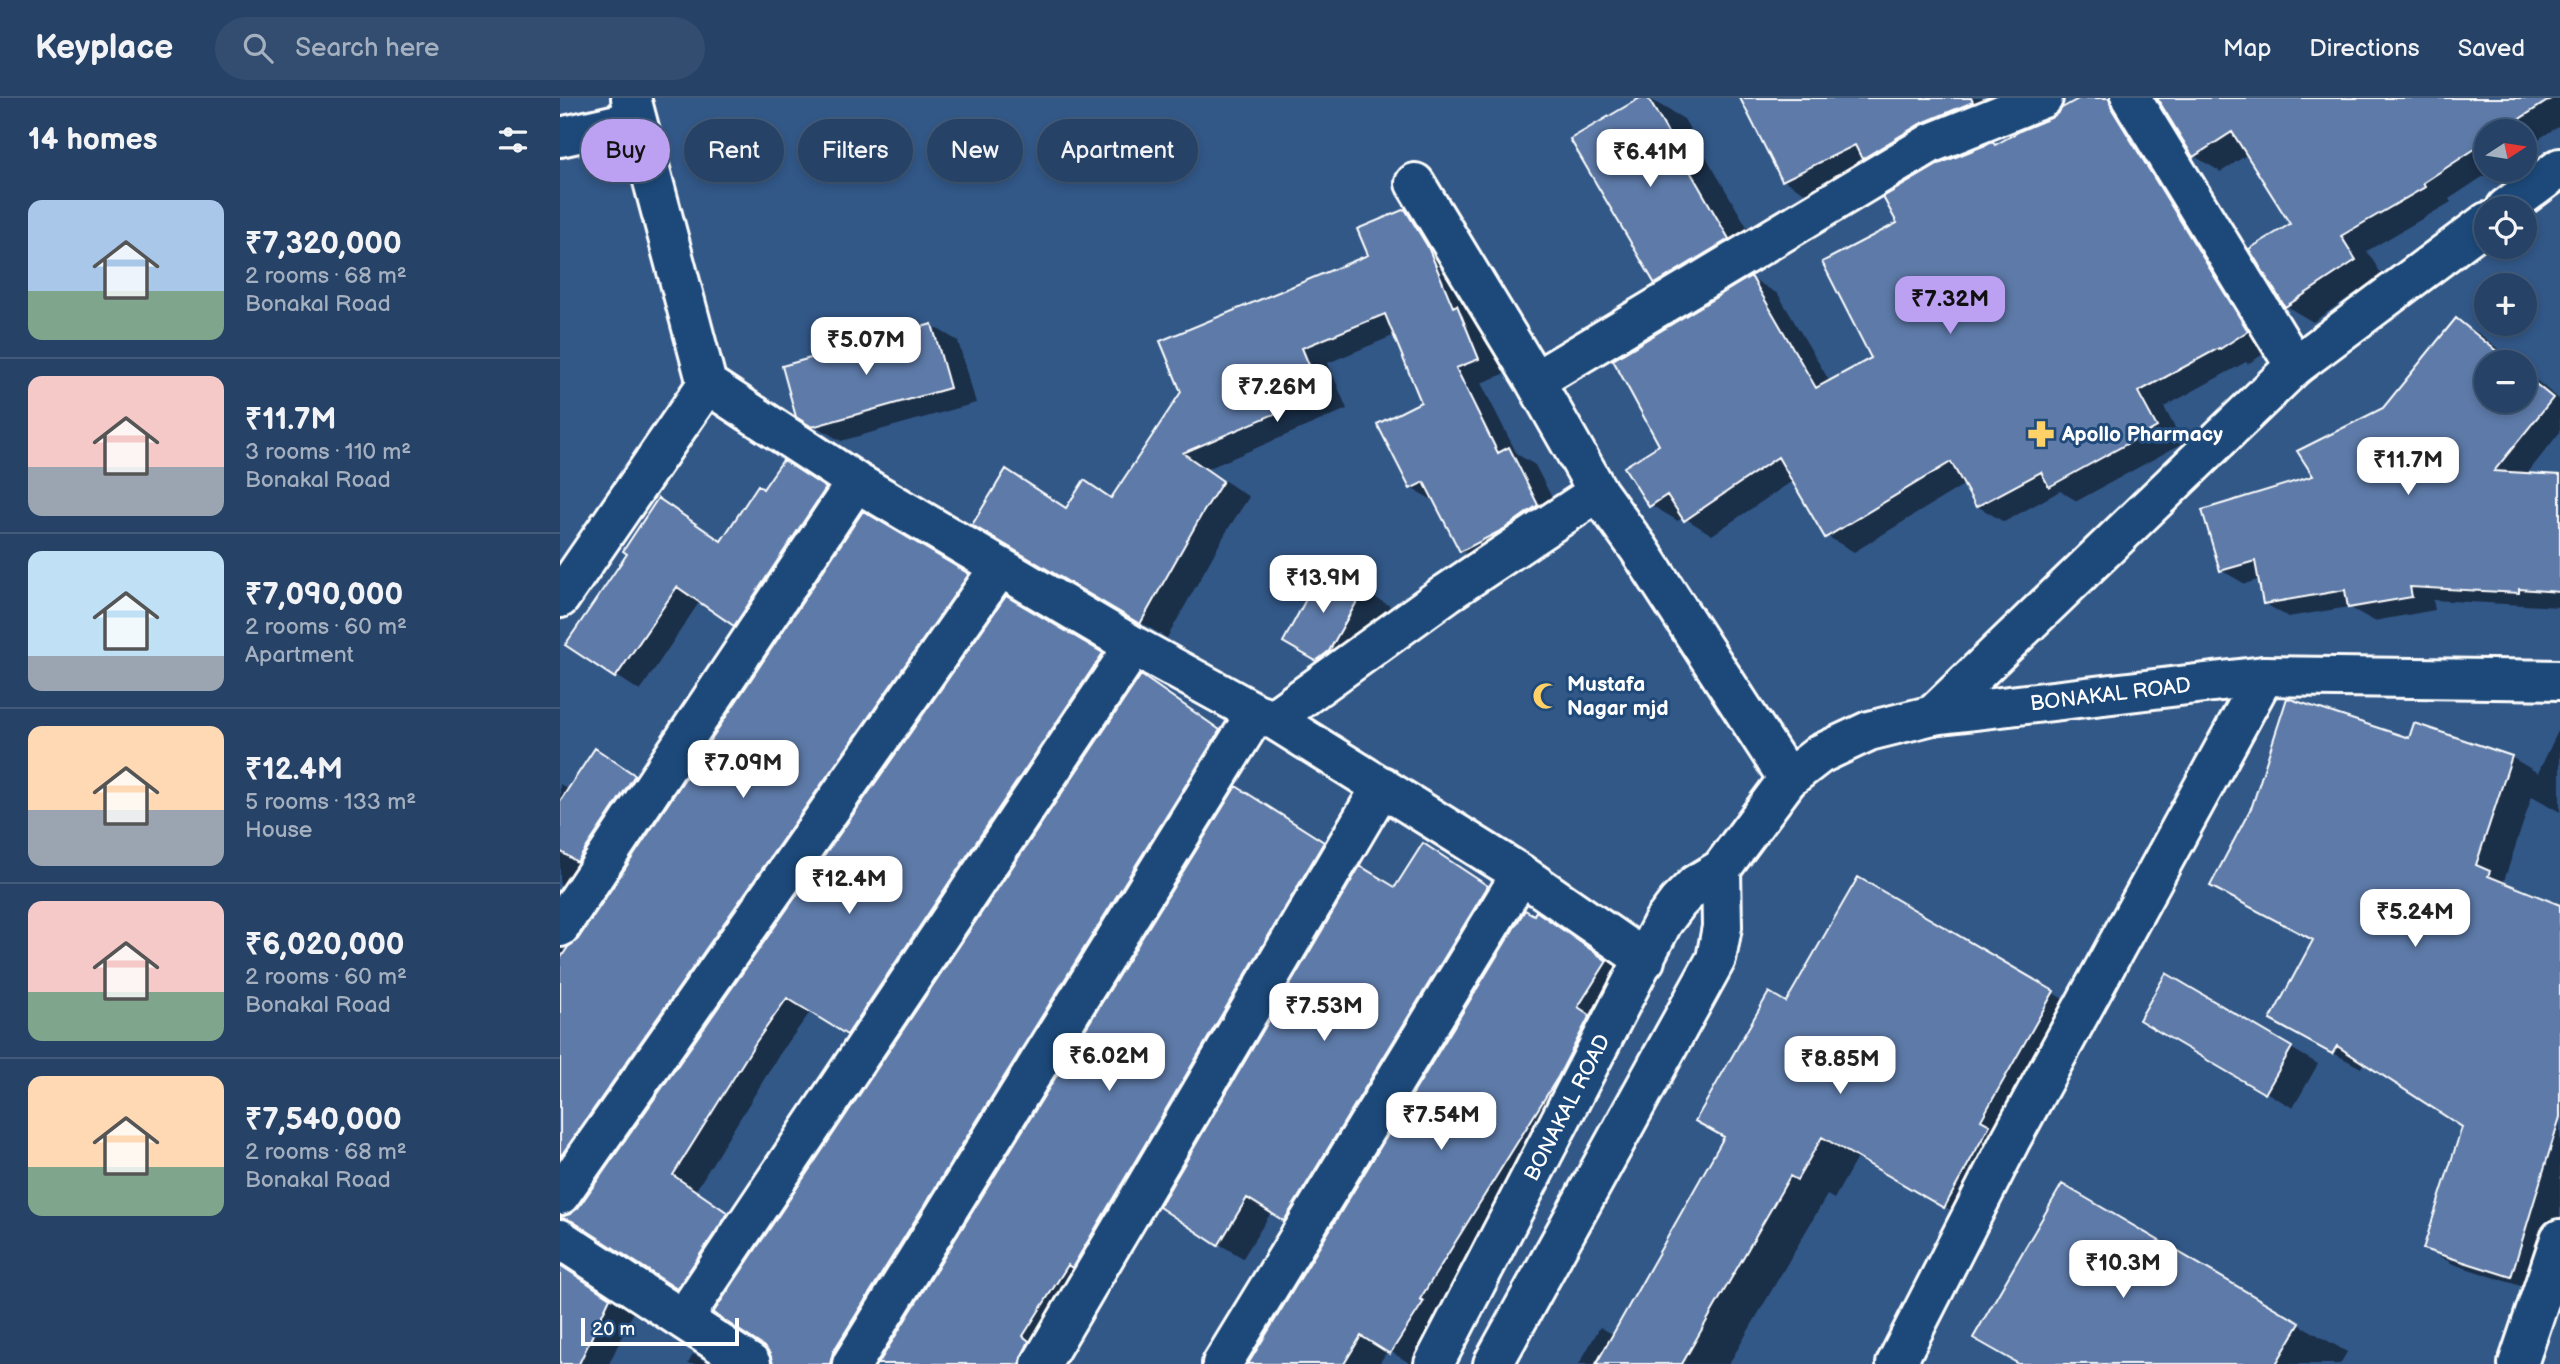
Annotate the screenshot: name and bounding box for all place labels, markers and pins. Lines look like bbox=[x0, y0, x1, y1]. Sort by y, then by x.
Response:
pin: ₹6.41M bbox=[1593, 130, 1707, 189]
pin: ₹7.32M bbox=[1893, 276, 2007, 336]
pin: ₹5.07M bbox=[809, 317, 923, 377]
pin: ₹7.26M bbox=[1220, 364, 1334, 424]
pharmacy icon: Apollo Pharmacy bbox=[2026, 419, 2056, 449]
place label: Apollo Pharmacy bbox=[2061, 422, 2223, 447]
pin: ₹11.7M bbox=[2351, 438, 2465, 497]
pin: ₹13.9M bbox=[1266, 556, 1380, 615]
place label: Mustafa Nagar mjd bbox=[1567, 672, 1668, 721]
mosque icon: Mustafa Nagar mjd bbox=[1531, 681, 1561, 711]
pin: ₹7.09M bbox=[686, 740, 800, 800]
pin: ₹12.4M bbox=[792, 856, 906, 916]
pin: ₹5.24M bbox=[2358, 890, 2472, 949]
pin: ₹7.53M bbox=[1267, 984, 1381, 1043]
pin: ₹6.02M bbox=[1052, 1034, 1166, 1093]
pin: ₹8.85M bbox=[1783, 1037, 1897, 1096]
pin: ₹7.54M bbox=[1384, 1093, 1498, 1152]
pin: ₹10.3M bbox=[2066, 1240, 2180, 1300]

